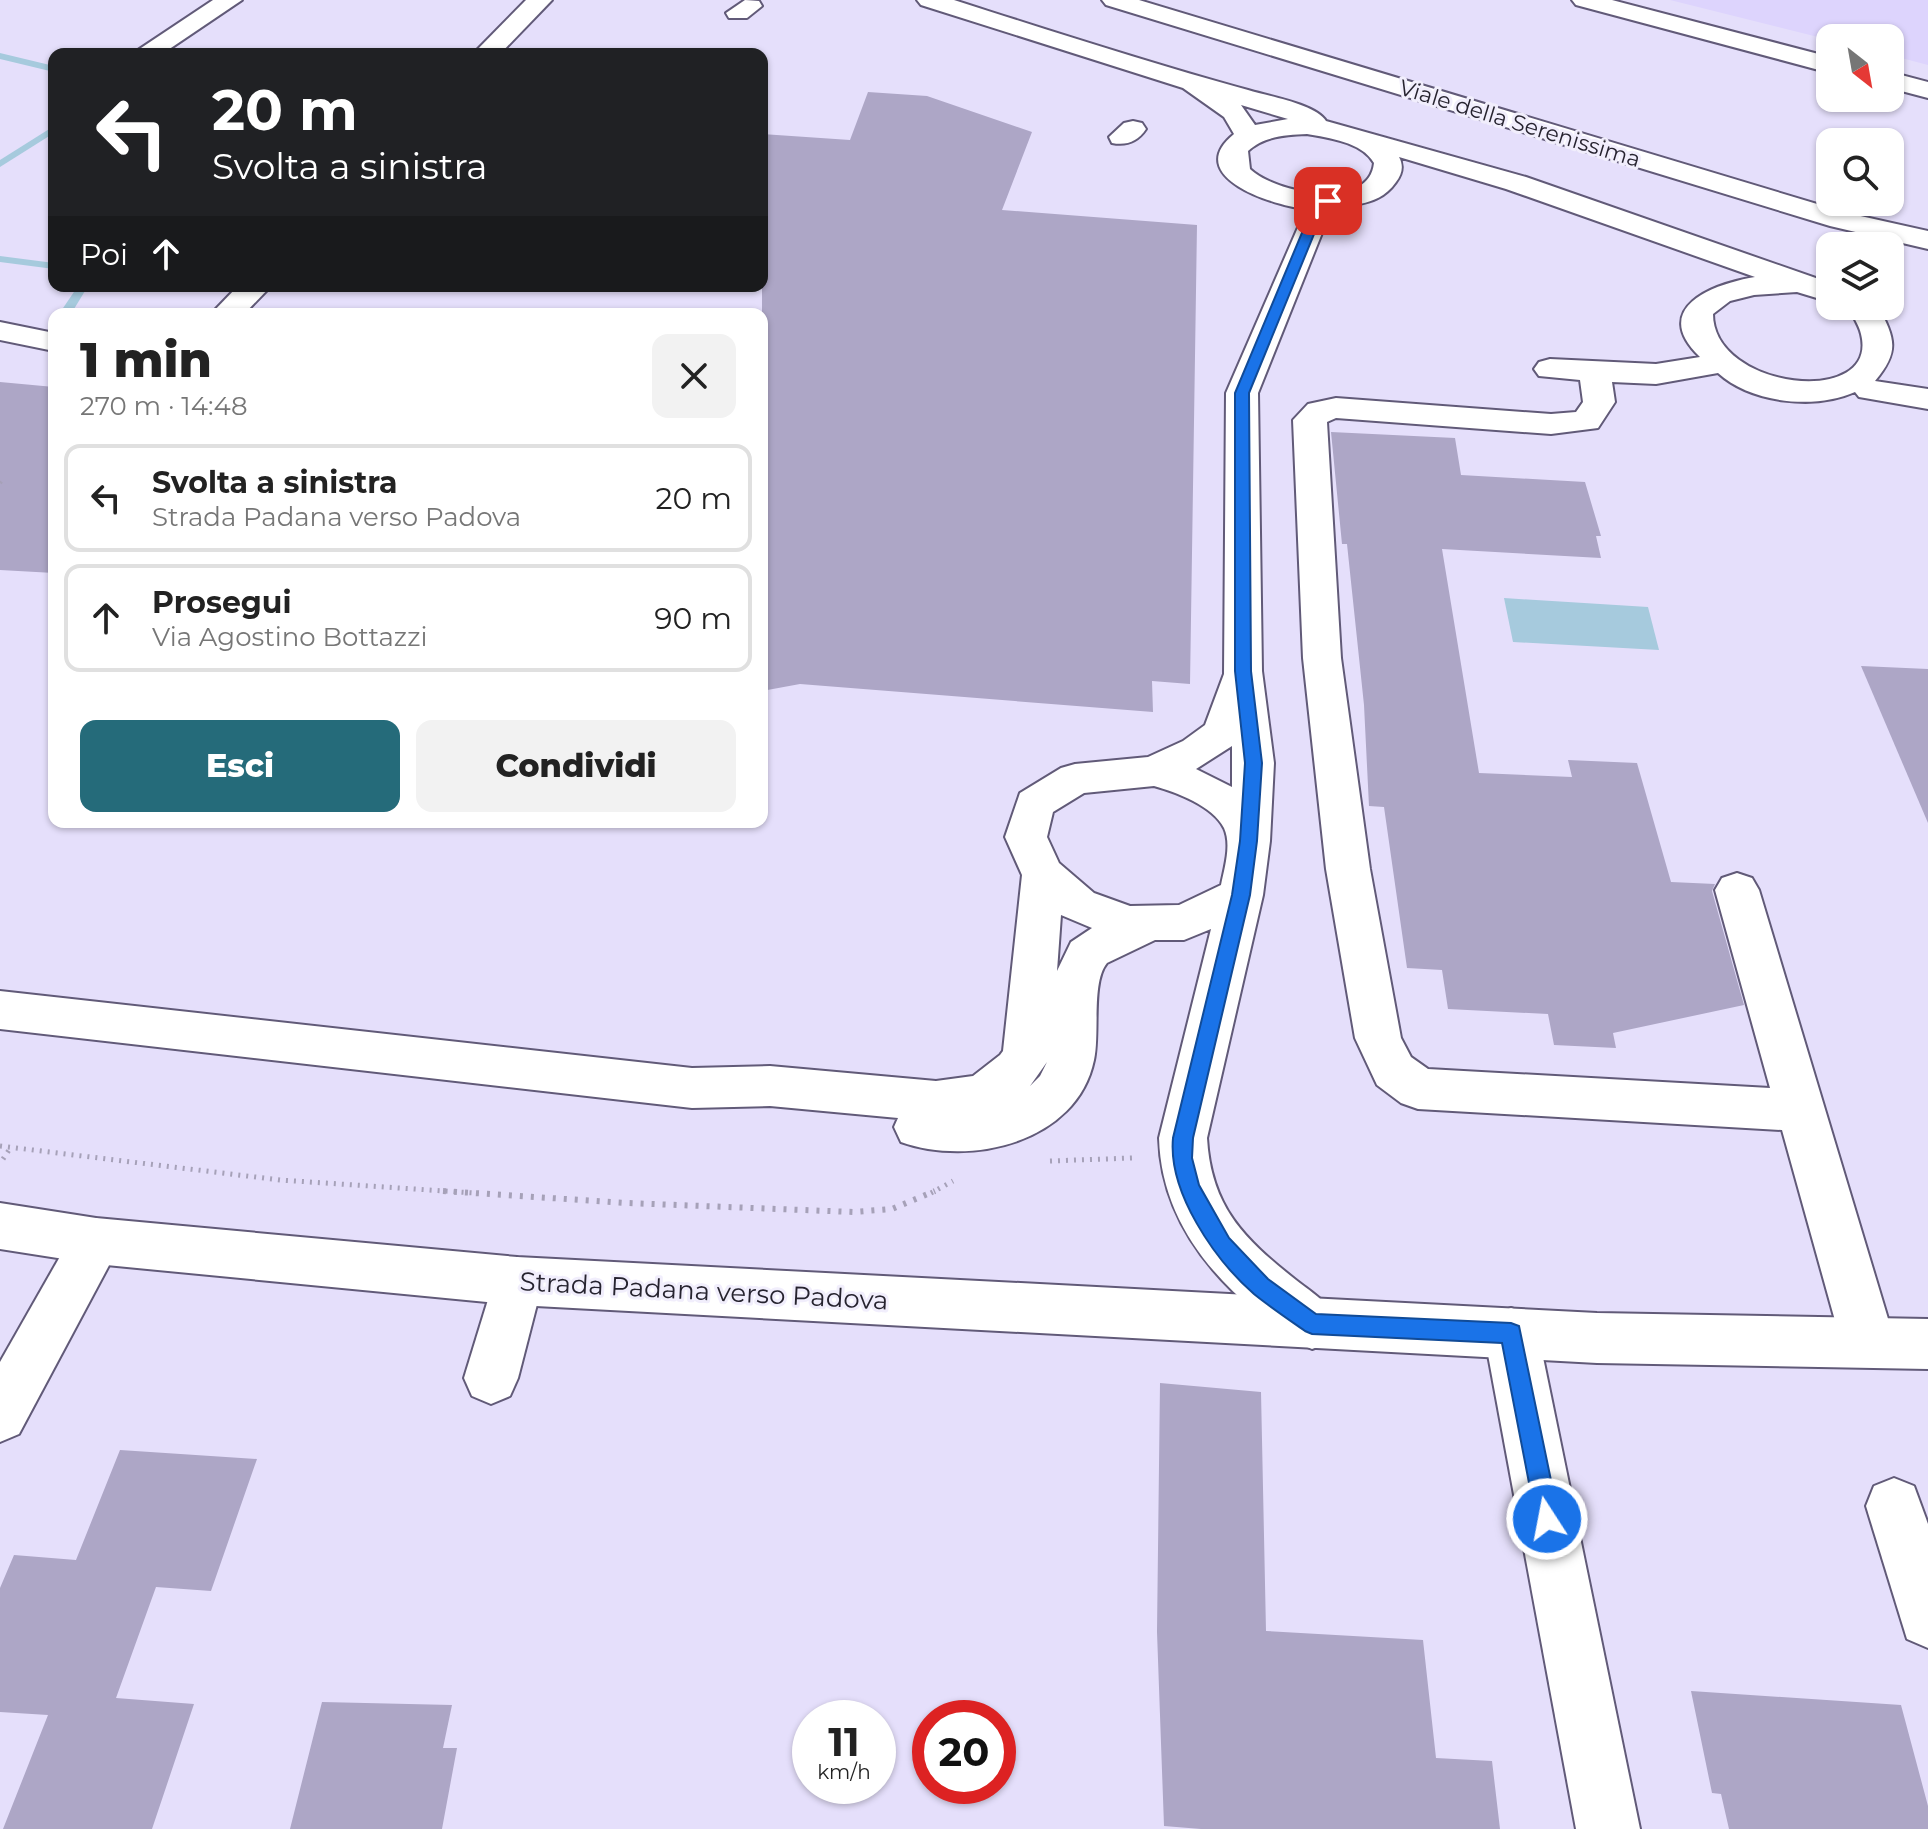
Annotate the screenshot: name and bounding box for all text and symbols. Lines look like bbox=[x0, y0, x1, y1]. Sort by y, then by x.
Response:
north arrow bbox=[1816, 24, 1904, 112]
map controls bbox=[1816, 24, 1904, 320]
street label: Viale della Serenissima bbox=[1396, 74, 1644, 173]
text: 20 m bbox=[212, 76, 358, 144]
icon: left bbox=[80, 80, 184, 184]
button: search bbox=[1816, 128, 1904, 216]
text: Svolta a sinistra bbox=[212, 144, 488, 188]
pin bbox=[1294, 167, 1362, 235]
icon: arrive bbox=[1306, 179, 1350, 223]
icon: ahead bbox=[144, 232, 188, 276]
button: layers bbox=[1816, 232, 1904, 320]
text: Poi bbox=[80, 236, 128, 273]
text: 1 min bbox=[80, 331, 212, 389]
button: close bbox=[652, 334, 736, 418]
text: 270 m · 14:48 bbox=[80, 390, 248, 422]
text: Svolta a sinistra bbox=[152, 464, 398, 501]
icon: left bbox=[84, 476, 128, 520]
text: 20 m bbox=[655, 480, 732, 517]
text: Strada Padana verso Padova bbox=[152, 501, 521, 533]
text: Prosegui bbox=[152, 584, 291, 621]
icon: ahead bbox=[84, 596, 128, 640]
text: 90 m bbox=[654, 600, 732, 637]
text: Via Agostino Bottazzi bbox=[152, 621, 427, 653]
button: Esci bbox=[80, 720, 400, 812]
button: Condividi bbox=[416, 720, 736, 812]
street label: Strada Padana verso Padova bbox=[519, 1265, 889, 1317]
position arrow bbox=[1505, 1477, 1589, 1561]
speed limit sign: 20 bbox=[912, 1700, 1016, 1804]
text: 11 bbox=[828, 1717, 860, 1766]
text: km/h bbox=[817, 1760, 871, 1784]

